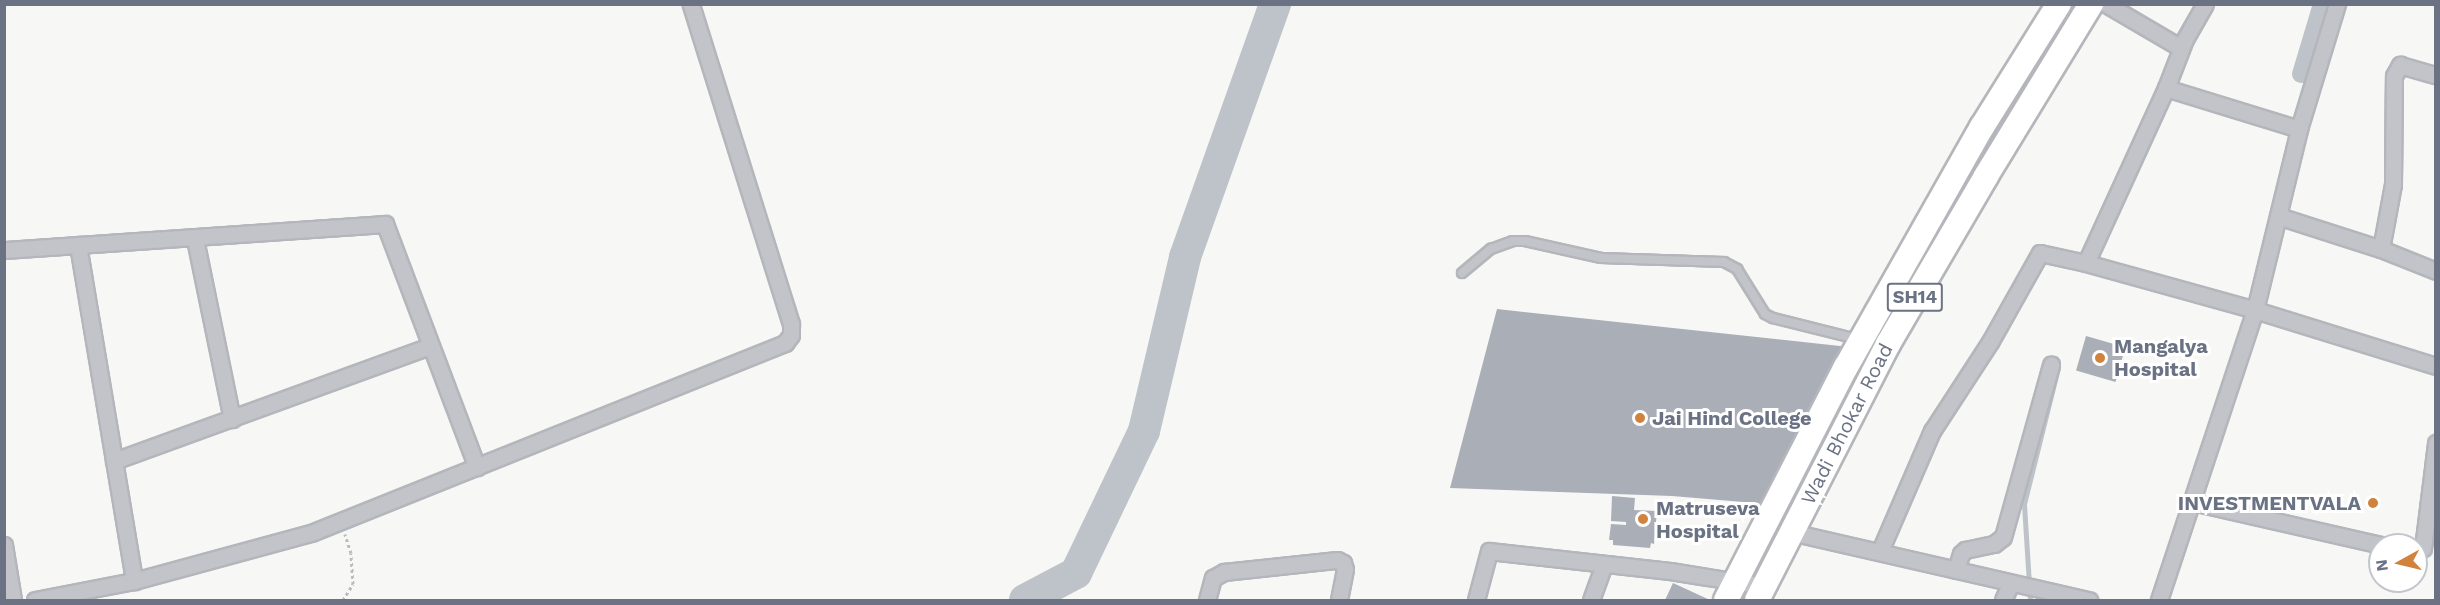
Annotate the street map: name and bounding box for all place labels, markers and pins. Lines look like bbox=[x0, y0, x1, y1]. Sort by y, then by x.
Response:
place label: Mangalya Hospital bbox=[2114, 334, 2208, 381]
marker: Mangalya Hospital bbox=[2091, 349, 2109, 367]
place label: Jai Hind College bbox=[1652, 406, 1812, 430]
marker: Jai Hind College bbox=[1633, 411, 1647, 425]
place label: INVESTMENTVALA bbox=[2178, 491, 2361, 515]
place label: Matruseva Hospital bbox=[1656, 496, 1759, 543]
marker: INVESTMENTVALA bbox=[2366, 496, 2380, 510]
marker: Matruseva Hospital bbox=[1634, 510, 1652, 528]

